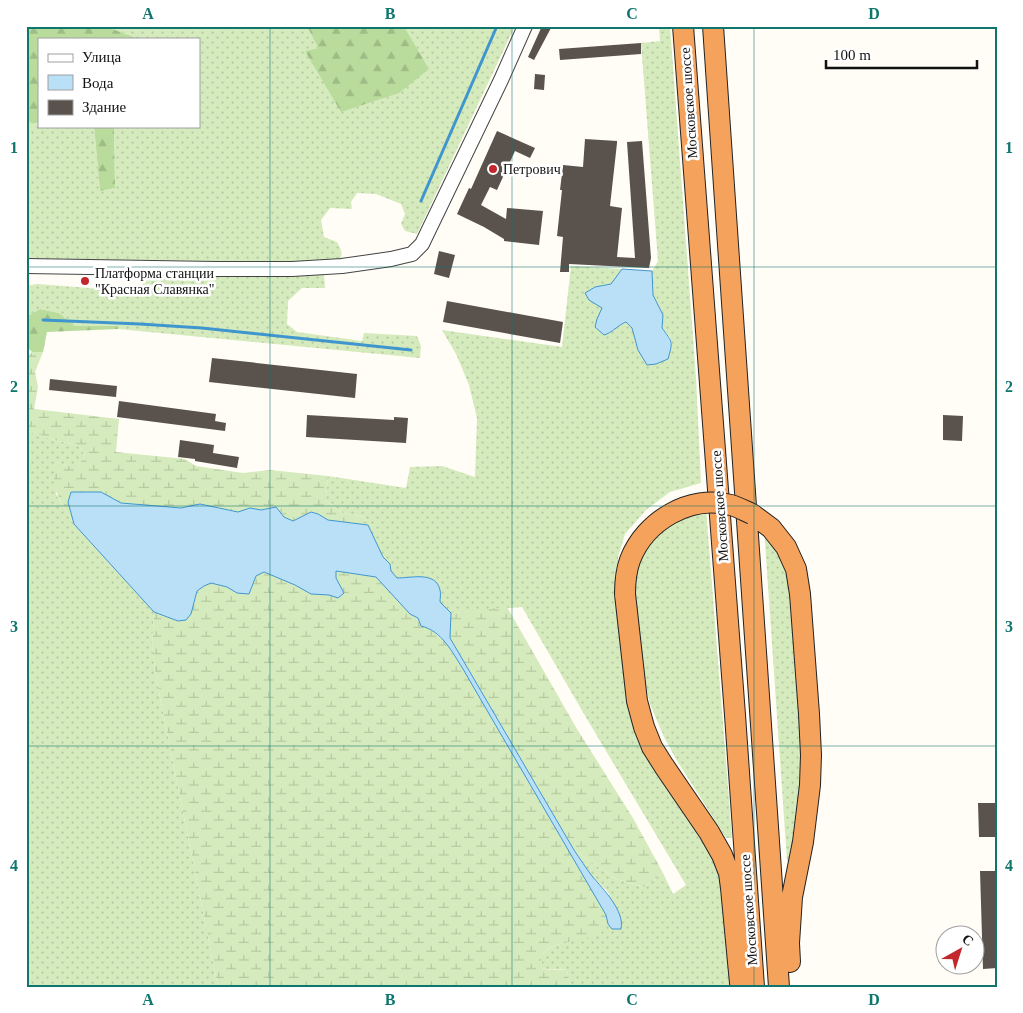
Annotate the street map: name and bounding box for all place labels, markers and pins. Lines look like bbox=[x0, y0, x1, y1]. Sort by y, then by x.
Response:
place label: Петрович bbox=[503, 162, 561, 177]
marker: Петрович bbox=[487, 163, 499, 175]
place label: Платформа станции "Красная Славянка" bbox=[95, 266, 215, 297]
marker: Платформа станции "Красная Славянка" bbox=[79, 275, 91, 287]

